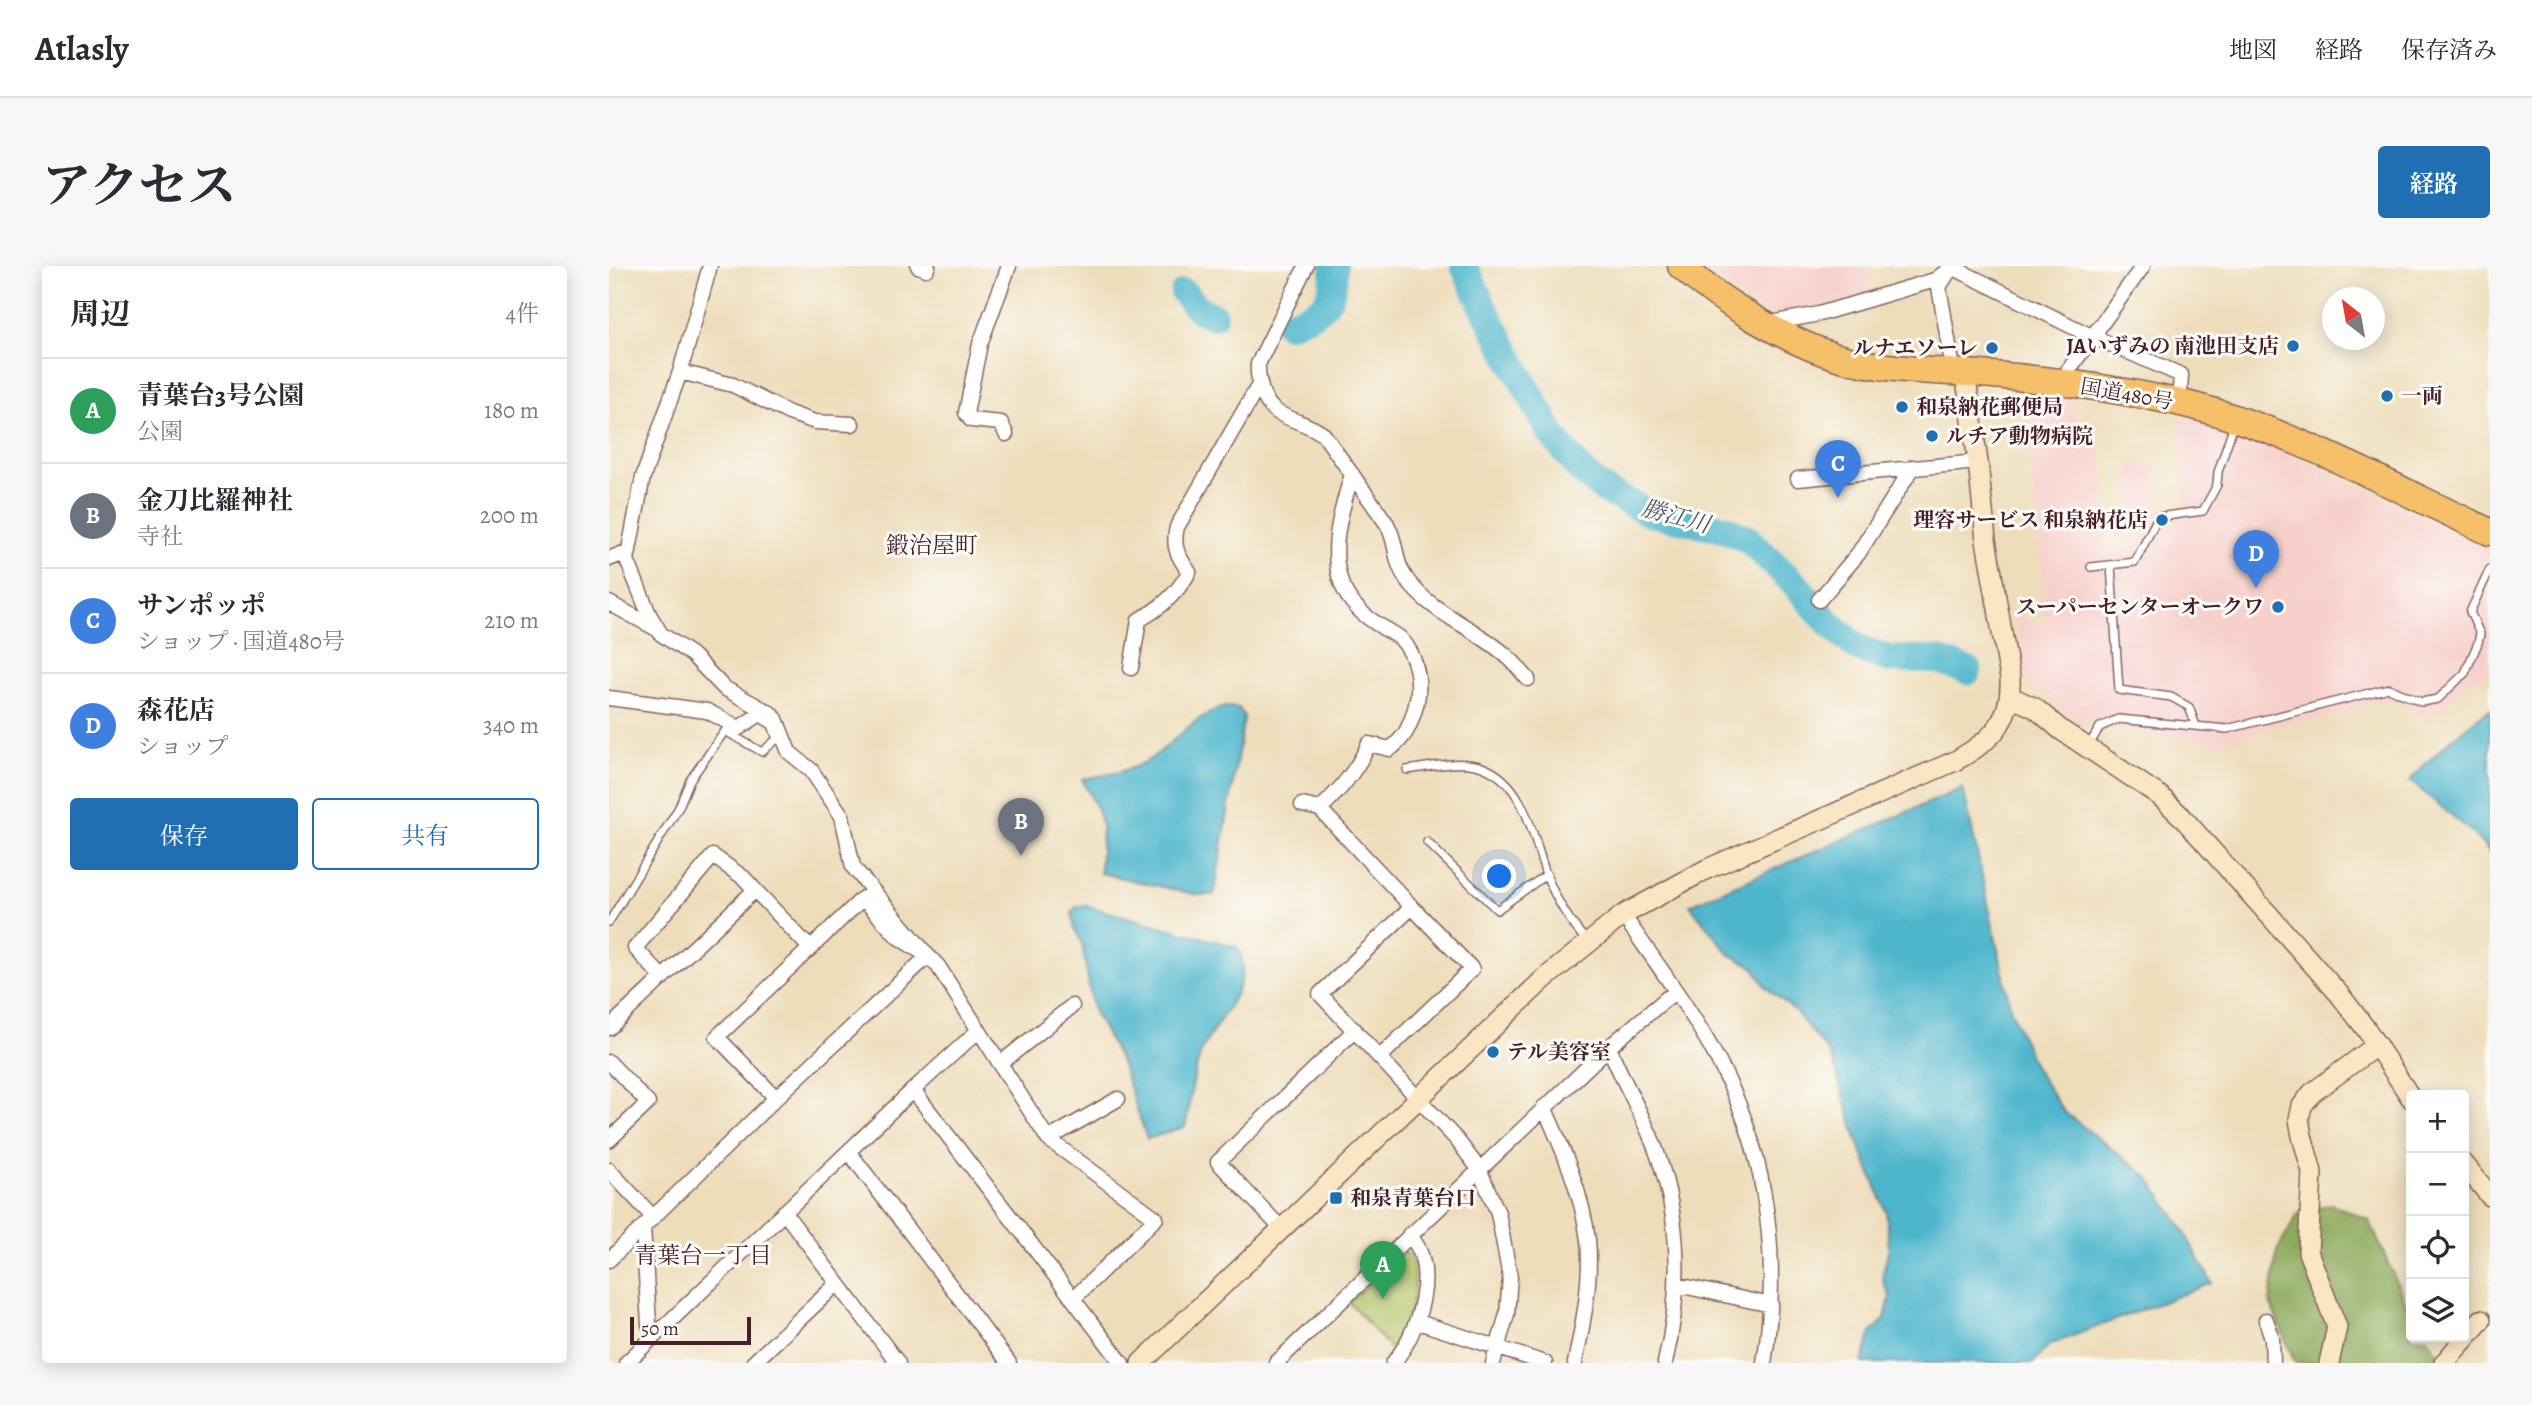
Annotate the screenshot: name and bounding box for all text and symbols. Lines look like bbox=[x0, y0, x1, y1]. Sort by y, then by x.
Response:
text: Atlasly bbox=[35, 26, 129, 71]
text: 地図 bbox=[2229, 34, 2277, 66]
text: 経路 bbox=[2315, 34, 2363, 66]
text: 保存済み bbox=[2401, 34, 2497, 66]
button: 経路 bbox=[2378, 146, 2490, 218]
text: アクセス bbox=[42, 152, 237, 219]
north arrow bbox=[2322, 287, 2385, 350]
text: 周辺 bbox=[70, 294, 130, 334]
text: 4件 bbox=[506, 298, 539, 329]
place label: JAいずみの 南池田支店 bbox=[2067, 332, 2279, 360]
place label: ルナエソーレ bbox=[1853, 334, 1978, 362]
marker: JAいずみの 南池田支店 bbox=[2285, 338, 2301, 354]
marker: ルナエソーレ bbox=[1984, 340, 2000, 356]
street label: 国道480号 bbox=[2078, 372, 2176, 416]
text: 青葉台3号公園 bbox=[137, 378, 304, 413]
place label: 一両 bbox=[2401, 382, 2443, 410]
marker: 一両 bbox=[2379, 388, 2395, 404]
place label: 和泉納花郵便局 bbox=[1916, 393, 2063, 421]
text: A bbox=[86, 395, 100, 426]
text: 180 m bbox=[484, 395, 539, 426]
marker: 和泉納花郵便局 bbox=[1894, 399, 1910, 415]
text: 公園 bbox=[137, 416, 183, 447]
place label: ルチア動物病院 bbox=[1946, 422, 2093, 450]
marker: ルチア動物病院 bbox=[1924, 428, 1940, 444]
pin: C bbox=[1815, 440, 1861, 498]
text: 金刀比羅神社 bbox=[137, 483, 293, 518]
water label: 勝江川 bbox=[1639, 493, 1716, 541]
text: B bbox=[86, 500, 100, 531]
text: 200 m bbox=[480, 500, 539, 531]
place label: 理容サービス 和泉納花店 bbox=[1913, 506, 2148, 534]
marker: 理容サービス 和泉納花店 bbox=[2154, 512, 2170, 528]
text: 寺社 bbox=[137, 521, 183, 552]
district label: 鍛治屋町 bbox=[886, 530, 978, 561]
pin: D bbox=[2233, 530, 2279, 588]
text: サンポッポ bbox=[137, 588, 266, 623]
place label: スーパーセンターオークワ bbox=[2016, 593, 2264, 621]
marker: スーパーセンターオークワ bbox=[2270, 599, 2286, 615]
text: C bbox=[86, 605, 100, 636]
text: 210 m bbox=[484, 605, 539, 636]
text: ショップ · 国道480号 bbox=[137, 626, 345, 657]
text: 森花店 bbox=[137, 693, 215, 728]
text: D bbox=[85, 710, 101, 741]
text: 340 m bbox=[483, 710, 539, 741]
text: ショップ bbox=[137, 731, 229, 762]
button: 保存 bbox=[70, 798, 298, 870]
button: 共有 bbox=[312, 798, 539, 870]
pin: B bbox=[998, 798, 1044, 856]
your location bbox=[1482, 859, 1516, 893]
place label: テル美容室 bbox=[1507, 1038, 1611, 1066]
marker: テル美容室 bbox=[1485, 1044, 1501, 1060]
map controls bbox=[2406, 1090, 2469, 1342]
button: + bbox=[2406, 1090, 2469, 1153]
button: − bbox=[2406, 1153, 2469, 1216]
place label: 和泉青葉台口 bbox=[1350, 1184, 1476, 1212]
marker: 和泉青葉台口 bbox=[1328, 1190, 1344, 1206]
button: locate bbox=[2406, 1216, 2469, 1279]
district label: 青葉台一丁目 bbox=[634, 1240, 772, 1271]
pin: A bbox=[1360, 1241, 1406, 1299]
button: layers bbox=[2406, 1279, 2469, 1342]
scale bar bbox=[630, 1314, 751, 1346]
text: 50 m bbox=[641, 1316, 679, 1342]

